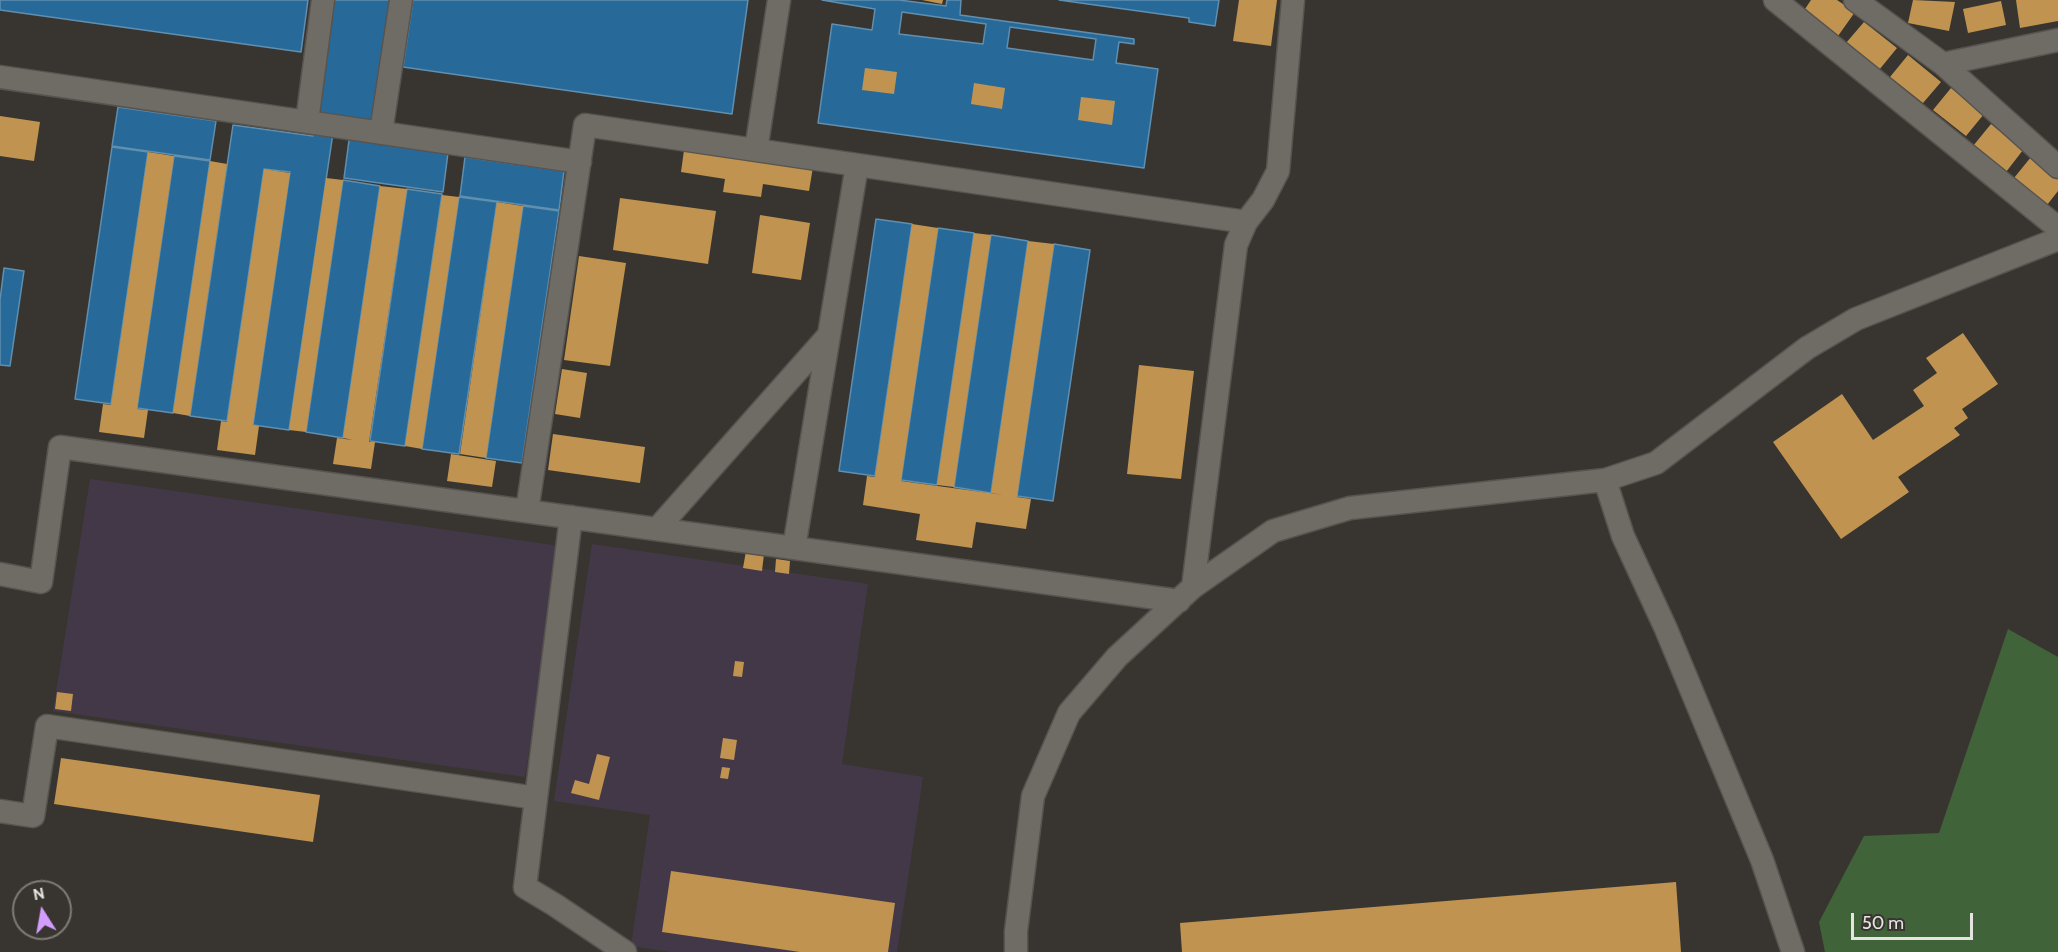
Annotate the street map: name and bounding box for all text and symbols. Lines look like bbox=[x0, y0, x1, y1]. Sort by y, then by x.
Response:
north arrow bbox=[12, 880, 72, 940]
text: N bbox=[31, 883, 46, 904]
scale bar bbox=[1854, 901, 1976, 939]
text: 50 m bbox=[1862, 912, 1904, 934]

